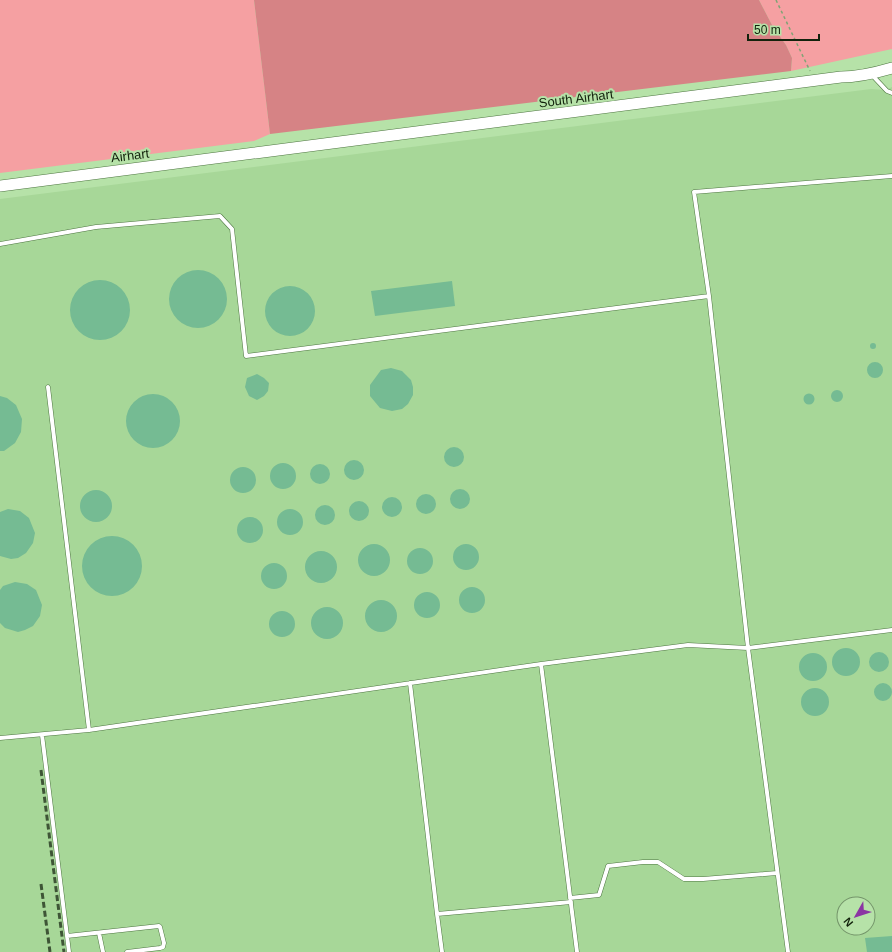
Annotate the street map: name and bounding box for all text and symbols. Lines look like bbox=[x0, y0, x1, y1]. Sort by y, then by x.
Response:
scale bar bbox=[748, 16, 819, 42]
text: 50 m bbox=[754, 23, 781, 37]
street label: South Airhart bbox=[538, 86, 615, 111]
street label: Airhart bbox=[110, 146, 150, 165]
north arrow bbox=[836, 896, 876, 936]
text: N bbox=[841, 915, 855, 929]

